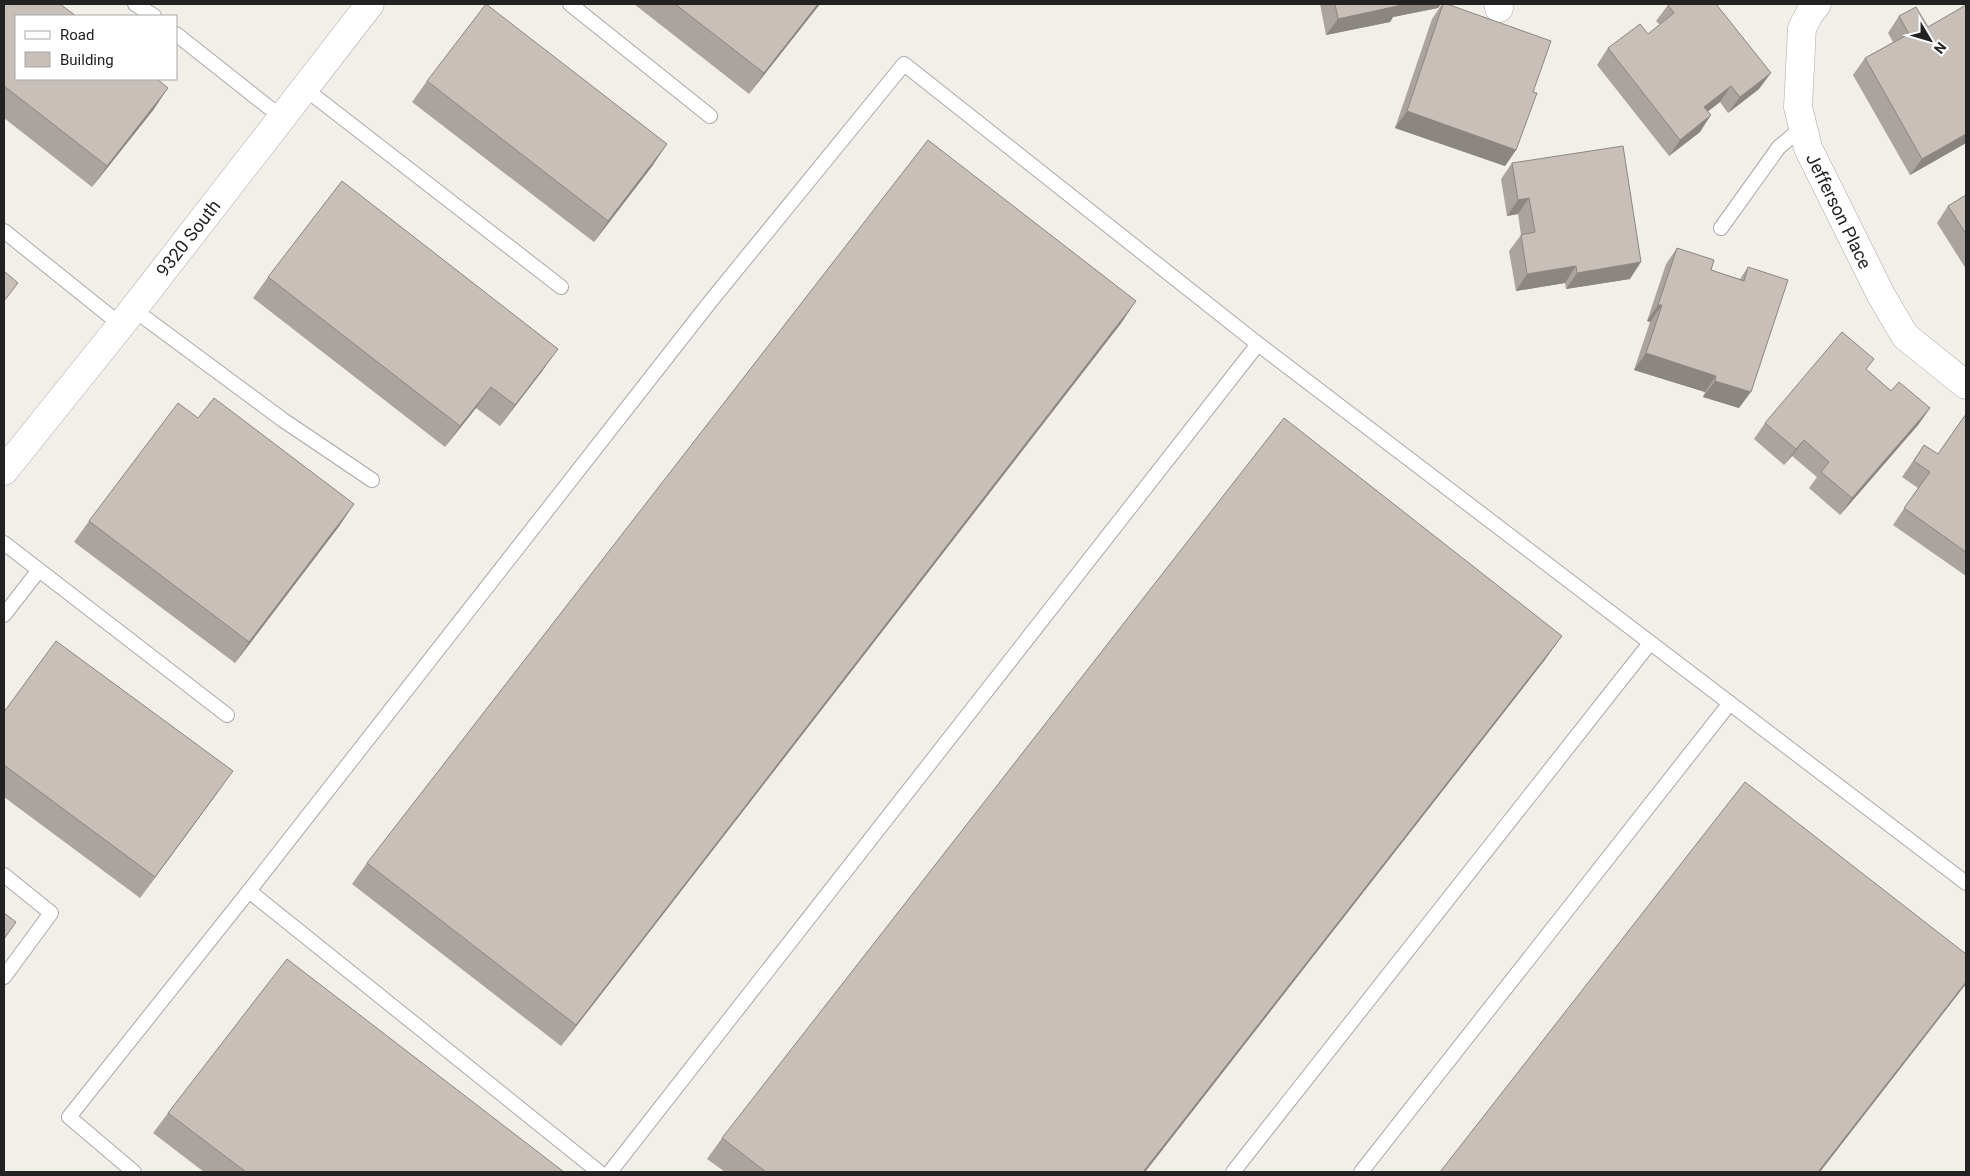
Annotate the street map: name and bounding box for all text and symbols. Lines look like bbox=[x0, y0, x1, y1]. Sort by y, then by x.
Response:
legend bbox=[15, 15, 178, 80]
north arrow bbox=[1905, 15, 1955, 65]
text: Road bbox=[60, 26, 94, 44]
text: N bbox=[1931, 39, 1950, 57]
text: Building bbox=[60, 51, 114, 69]
street label: Jefferson Place bbox=[1802, 150, 1876, 272]
street label: 9320 South bbox=[152, 195, 224, 281]

